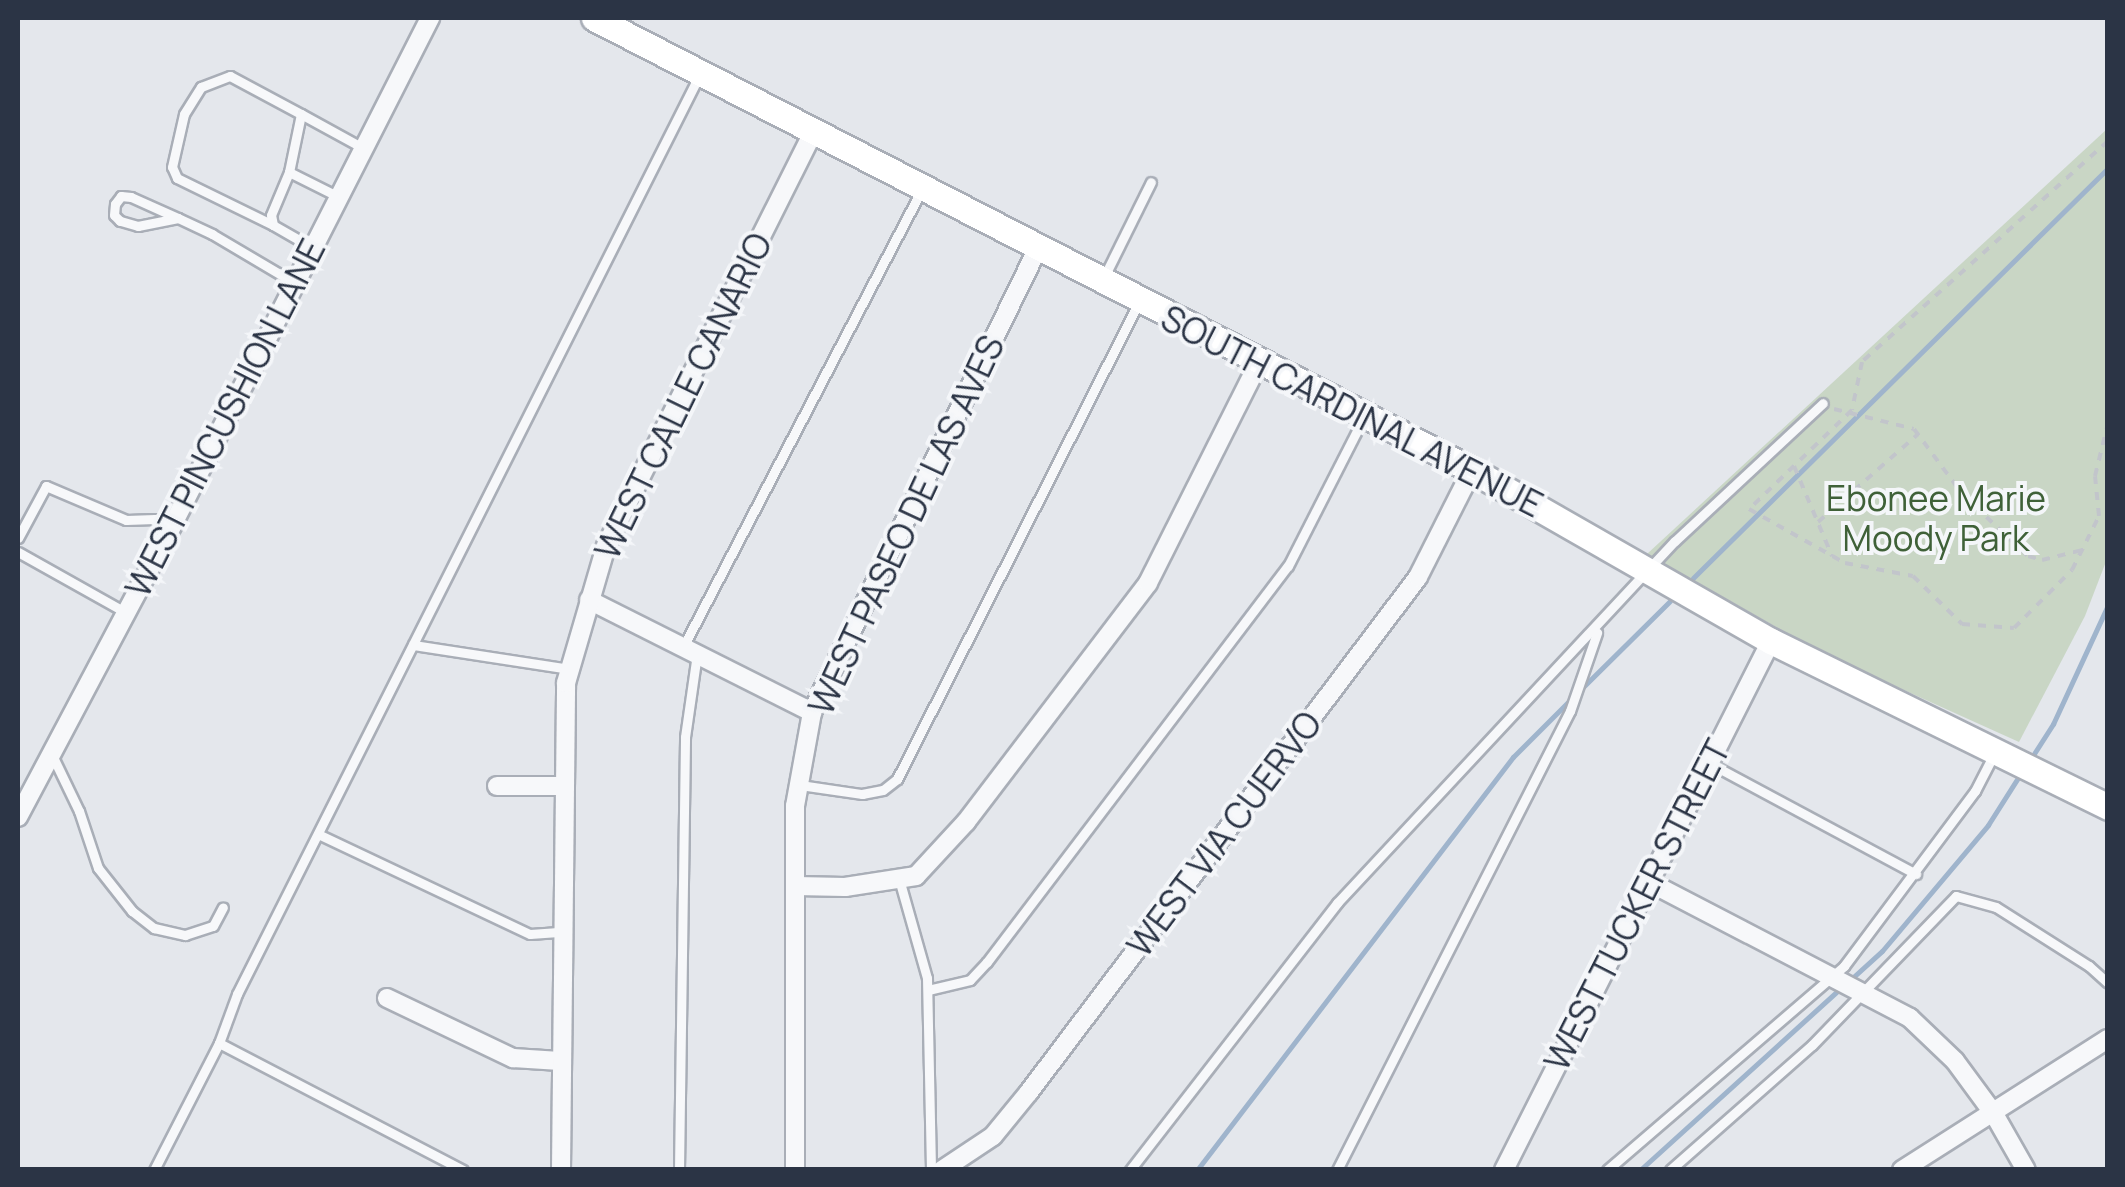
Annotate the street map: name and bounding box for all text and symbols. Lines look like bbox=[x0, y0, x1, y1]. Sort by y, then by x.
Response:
street label: WEST CALLE CANARIO bbox=[586, 226, 780, 566]
street label: WEST PINCUSHION LANE bbox=[116, 232, 334, 604]
street label: SOUTH CARDINAL AVENUE bbox=[1154, 296, 1550, 526]
street label: WEST PASEO DE LAS AVES bbox=[799, 328, 1013, 722]
park label: Ebonee Marie Moody Park bbox=[1826, 477, 2046, 559]
street label: WEST VIA CUERVO bbox=[1118, 703, 1330, 965]
street label: WEST TUCKER STREET bbox=[1535, 732, 1739, 1078]

